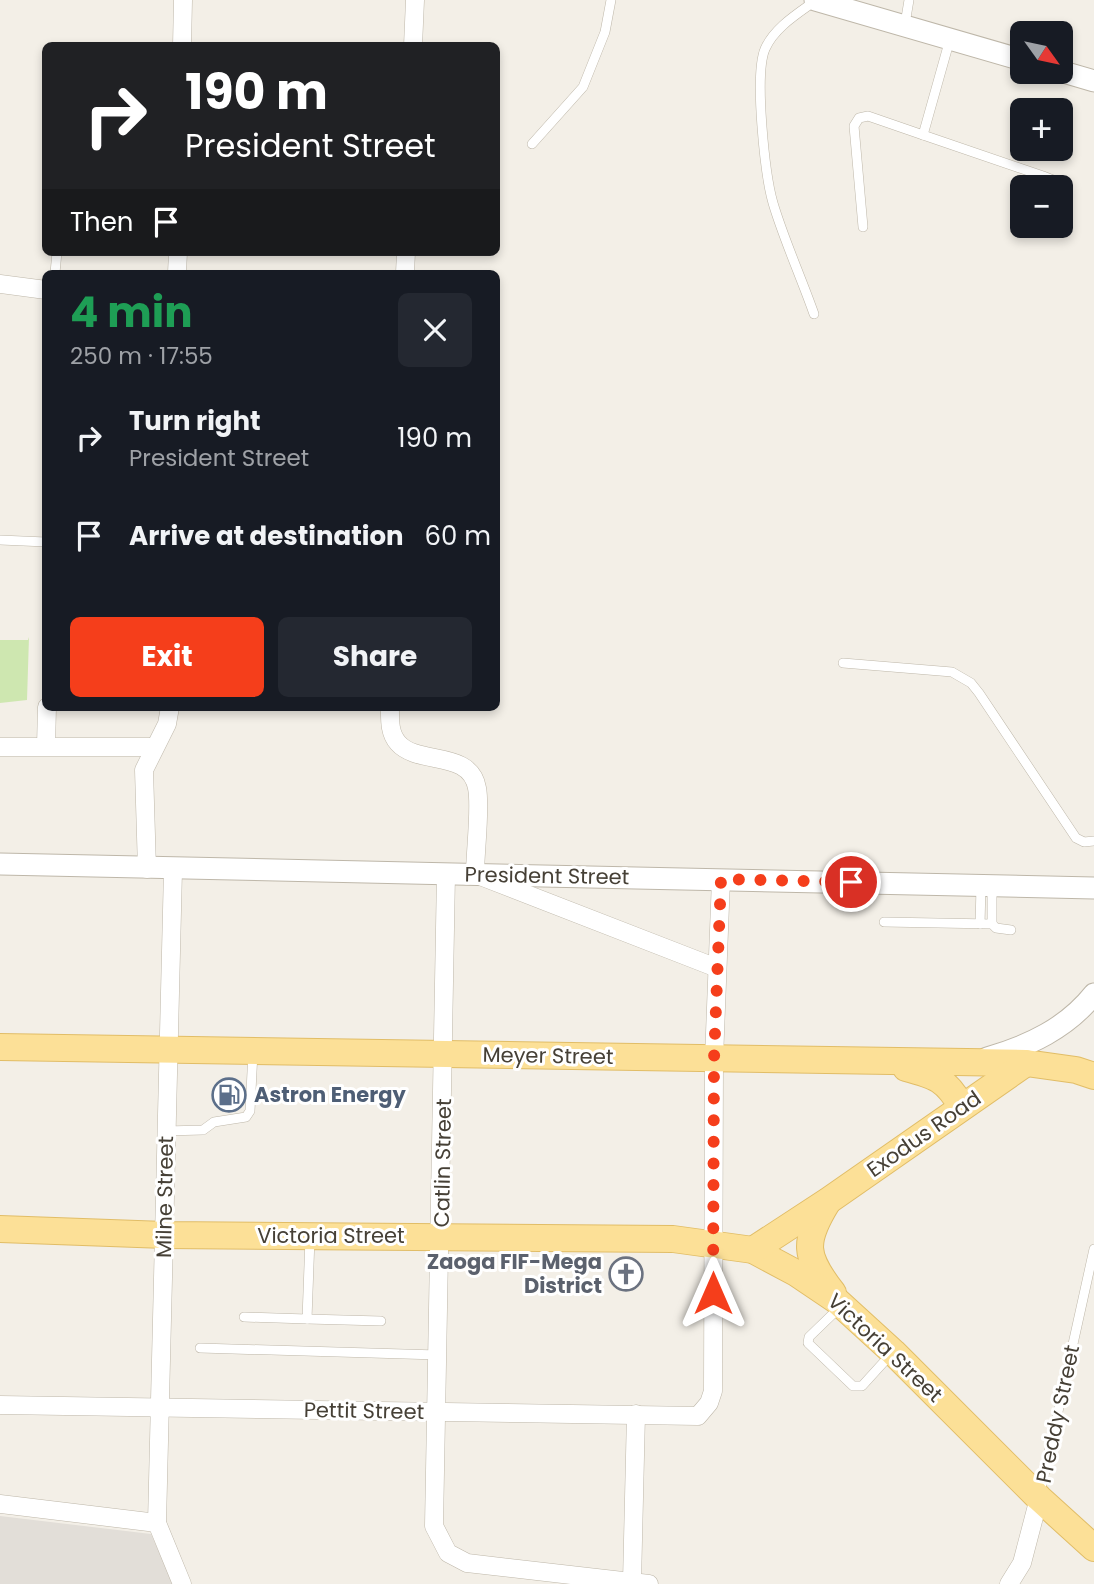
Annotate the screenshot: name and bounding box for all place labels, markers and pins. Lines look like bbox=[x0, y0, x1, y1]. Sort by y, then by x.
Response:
pin bbox=[821, 852, 881, 912]
fuel station icon: Astron Energy bbox=[210, 1076, 248, 1114]
place label: Astron Energy bbox=[254, 1080, 406, 1109]
place label: Zaoga FIF-Mega District bbox=[427, 1247, 602, 1300]
church icon: Zaoga FIF-Mega District bbox=[607, 1255, 645, 1293]

